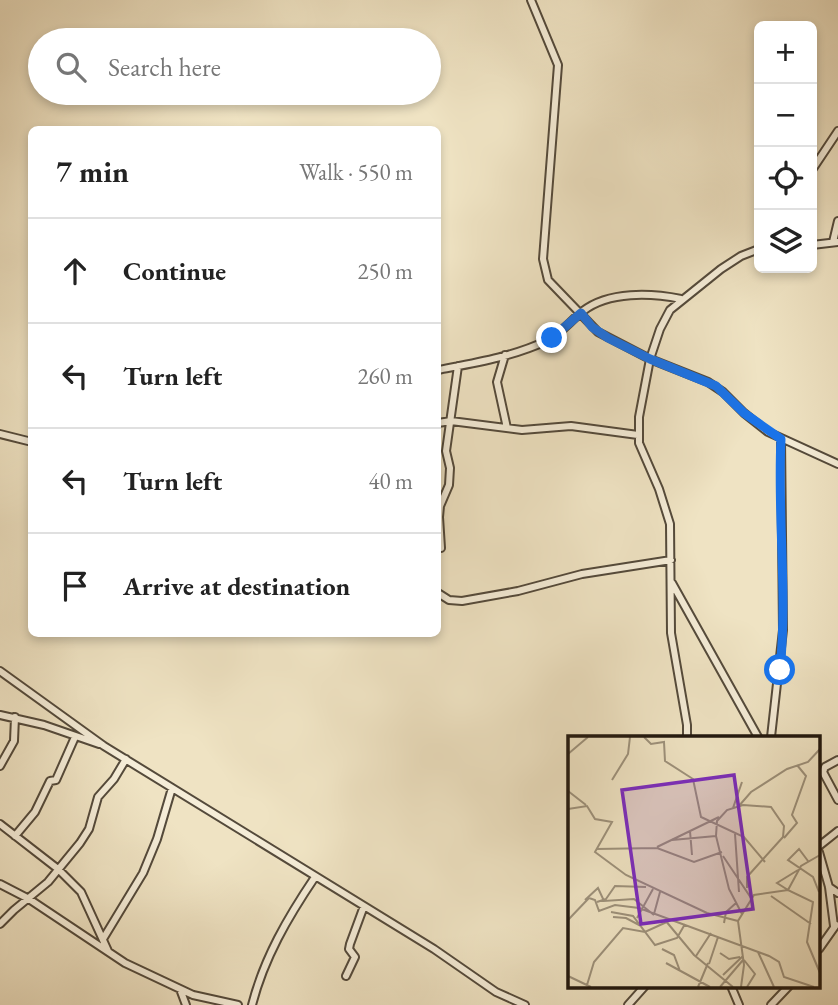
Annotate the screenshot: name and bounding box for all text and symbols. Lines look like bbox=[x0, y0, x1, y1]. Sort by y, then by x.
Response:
map controls bbox=[754, 21, 817, 273]
button: + bbox=[754, 21, 817, 84]
search box bbox=[28, 28, 441, 105]
icon: search bbox=[52, 48, 90, 86]
text: Search here bbox=[108, 50, 221, 84]
button: − bbox=[754, 84, 817, 147]
button: locate bbox=[754, 147, 817, 210]
text: 7 min bbox=[56, 152, 129, 191]
text: Walk · 550 m bbox=[299, 157, 413, 187]
button: layers bbox=[754, 210, 817, 273]
icon: ahead bbox=[56, 252, 94, 290]
text: Continue bbox=[123, 254, 226, 288]
text: 250 m bbox=[357, 256, 413, 286]
route end bbox=[536, 322, 567, 353]
icon: left bbox=[56, 357, 94, 395]
text: Turn left bbox=[123, 359, 222, 393]
text: 260 m bbox=[357, 361, 413, 391]
icon: left bbox=[56, 462, 94, 500]
text: Turn left bbox=[123, 464, 222, 498]
text: 40 m bbox=[368, 466, 413, 496]
icon: arrive bbox=[56, 567, 94, 605]
text: Arrive at destination bbox=[123, 569, 350, 603]
route start bbox=[764, 654, 795, 685]
inset map bbox=[568, 736, 820, 988]

